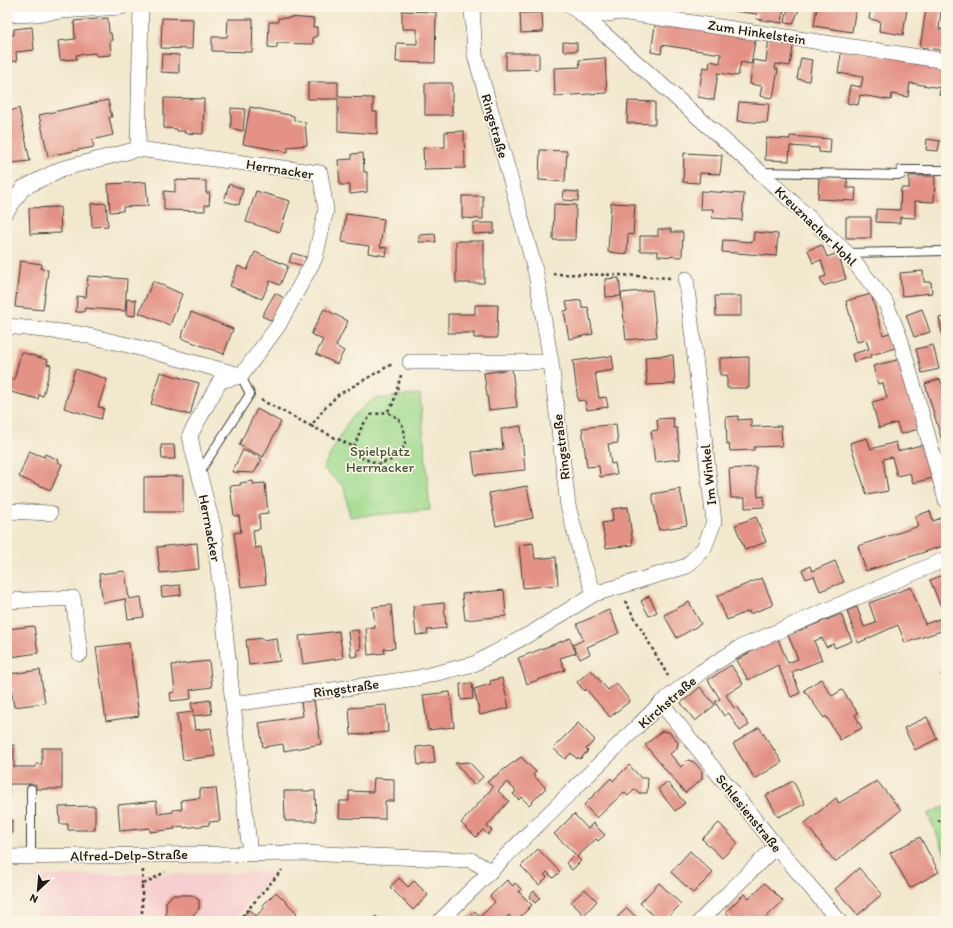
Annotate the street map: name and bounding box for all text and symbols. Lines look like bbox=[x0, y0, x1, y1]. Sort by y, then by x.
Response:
street label: Zum Hinkelstein bbox=[707, 16, 807, 49]
street label: Ringstraße bbox=[477, 92, 512, 161]
street label: Herrnacker bbox=[245, 156, 315, 183]
street label: Kreuznacher Hohl bbox=[771, 183, 860, 270]
street label: Ringstraße bbox=[549, 413, 574, 481]
park label: Spielplatz Herrnacker bbox=[346, 443, 414, 476]
street label: Im Winkel bbox=[697, 444, 720, 506]
street label: Herrnacker bbox=[195, 493, 224, 564]
street label: Kirchstraße bbox=[635, 672, 700, 732]
street label: Ringstraße bbox=[312, 675, 380, 702]
street label: Schlesienstraße bbox=[712, 771, 786, 856]
street label: Alfred-Delp-Straße bbox=[70, 846, 188, 865]
north arrow bbox=[18, 870, 58, 910]
text: N bbox=[28, 891, 40, 906]

